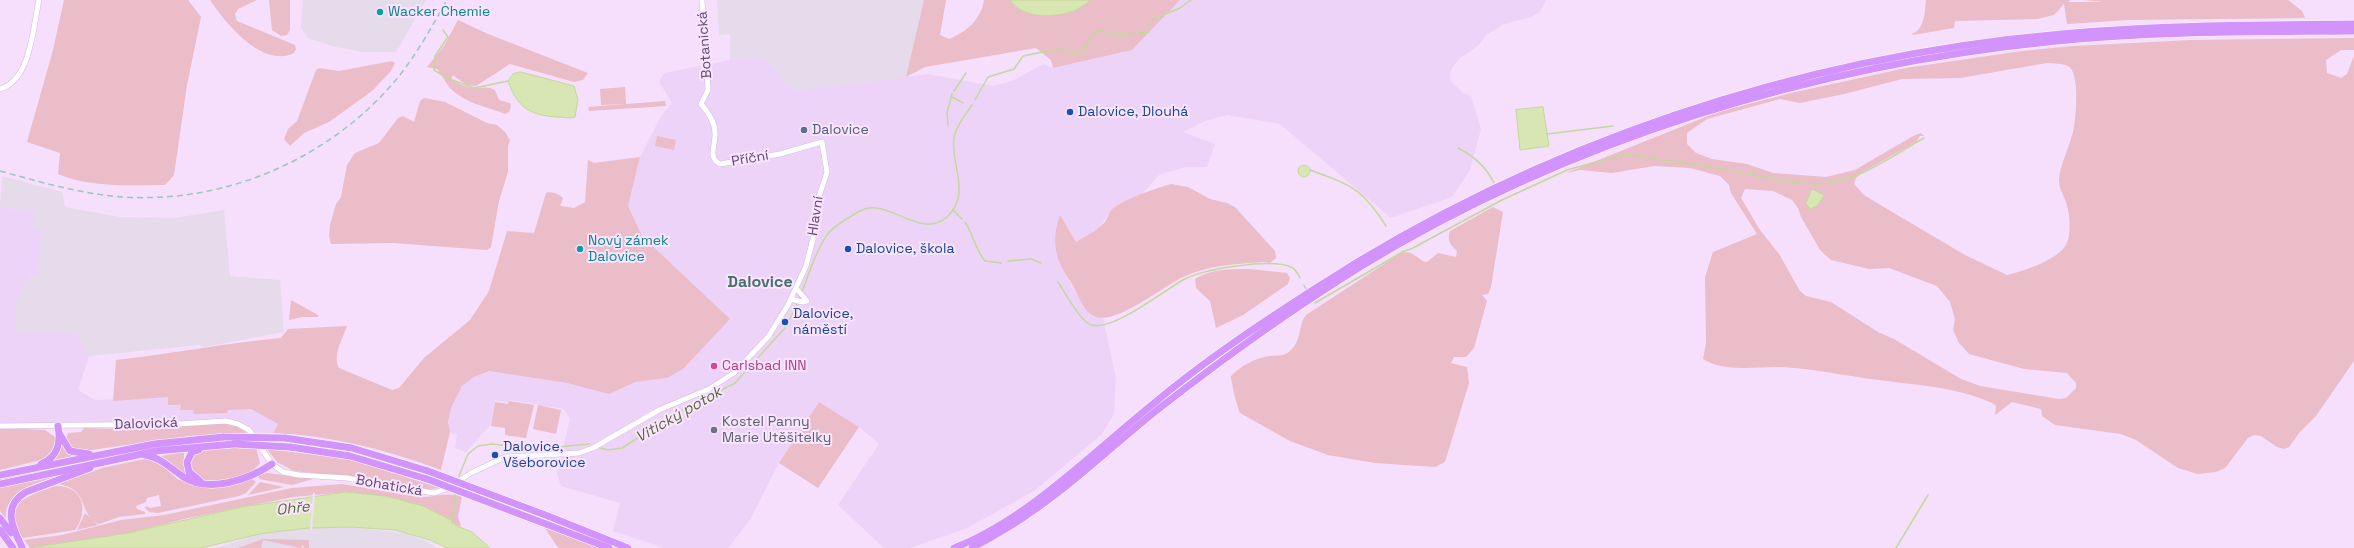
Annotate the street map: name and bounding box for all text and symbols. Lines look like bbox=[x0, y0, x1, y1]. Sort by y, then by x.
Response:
place label: Wacker Chemie bbox=[388, 4, 490, 20]
marker: Wacker Chemie bbox=[375, 7, 385, 17]
street label: Botanická bbox=[694, 11, 716, 79]
place label: Dalovice, Dlouhá bbox=[1078, 104, 1188, 120]
marker: Dalovice, Dlouhá bbox=[1065, 107, 1075, 117]
place label: Dalovice bbox=[812, 122, 869, 138]
marker: Dalovice bbox=[799, 125, 809, 135]
street label: Příční bbox=[730, 147, 770, 171]
street label: Hlavní bbox=[805, 195, 827, 237]
place label: Nový zámek Dalovice bbox=[588, 233, 669, 266]
place label: Dalovice, škola bbox=[856, 241, 954, 257]
marker: Nový zámek Dalovice bbox=[575, 244, 585, 254]
marker: Dalovice, škola bbox=[843, 244, 853, 254]
district label: Dalovice bbox=[727, 273, 793, 293]
place label: Dalovice, náměstí bbox=[793, 306, 853, 338]
marker: Dalovice, náměstí bbox=[780, 317, 790, 327]
place label: Carlsbad INN bbox=[722, 358, 807, 374]
marker: Carlsbad INN bbox=[709, 361, 719, 371]
water label: Vitický potok bbox=[633, 383, 725, 447]
street label: Dalovická bbox=[114, 414, 178, 434]
place label: Kostel Panny Marie Utěšitelky bbox=[722, 414, 831, 446]
marker: Kostel Panny Marie Utěšitelky bbox=[709, 425, 719, 435]
place label: Dalovice, Všeborovice bbox=[503, 439, 586, 472]
marker: Dalovice, Všeborovice bbox=[490, 450, 500, 460]
street label: Bohatická bbox=[354, 472, 424, 500]
water label: Ohře bbox=[275, 498, 311, 520]

